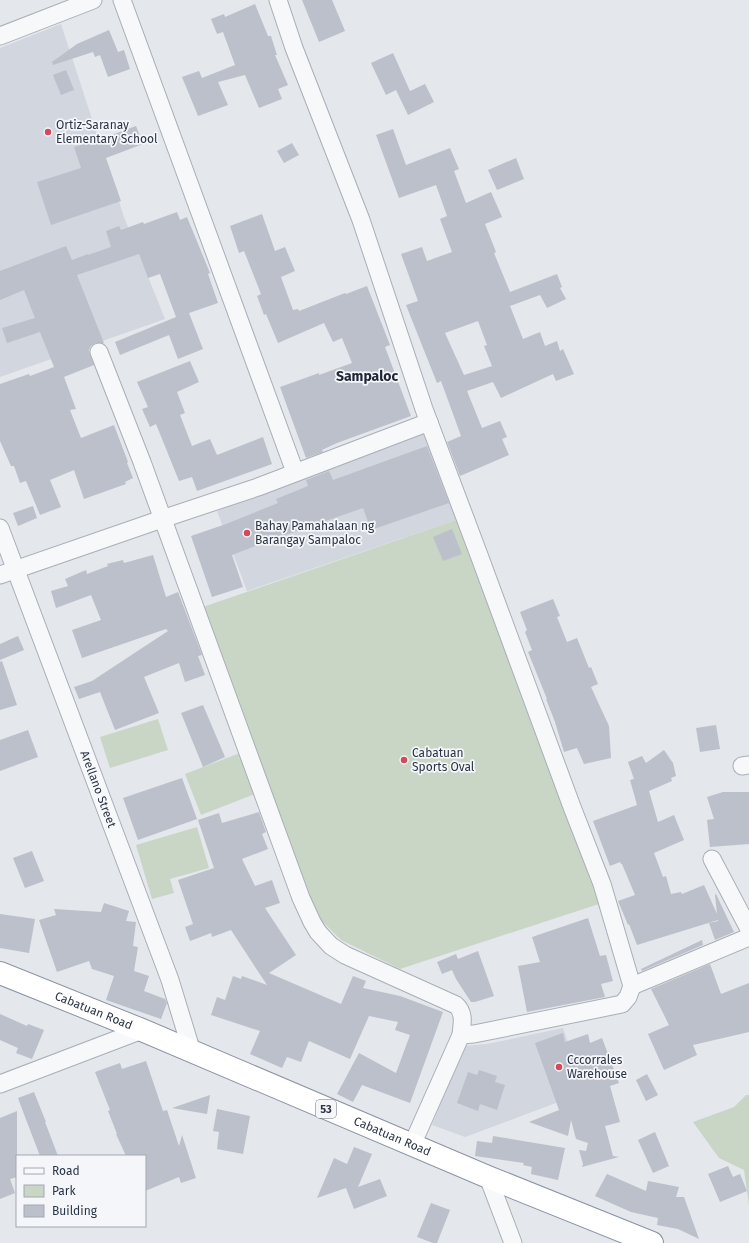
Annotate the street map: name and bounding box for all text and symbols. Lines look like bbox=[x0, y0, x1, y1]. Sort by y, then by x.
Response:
place label: Ortiz-Saranay Elementary School bbox=[56, 118, 158, 146]
marker: Ortiz-Saranay Elementary School bbox=[43, 127, 53, 137]
district label: Sampaloc bbox=[336, 368, 398, 385]
place label: Bahay Pamahalaan ng Barangay Sampaloc bbox=[255, 519, 375, 547]
marker: Bahay Pamahalaan ng Barangay Sampaloc bbox=[242, 528, 252, 538]
place label: Cabatuan Sports Oval bbox=[412, 746, 475, 774]
street label: Arellano Street bbox=[77, 749, 119, 830]
marker: Cabatuan Sports Oval bbox=[399, 755, 409, 765]
street label: Cabatuan Road bbox=[53, 989, 135, 1032]
place label: Cccorrales Warehouse bbox=[567, 1053, 627, 1081]
marker: Cccorrales Warehouse bbox=[554, 1062, 564, 1072]
road number: 53 bbox=[316, 1100, 336, 1118]
street label: Cabatuan Road bbox=[352, 1114, 433, 1159]
legend bbox=[16, 1155, 146, 1227]
text: Road bbox=[52, 1164, 80, 1178]
text: Park bbox=[52, 1184, 76, 1198]
text: Building bbox=[52, 1204, 98, 1218]

